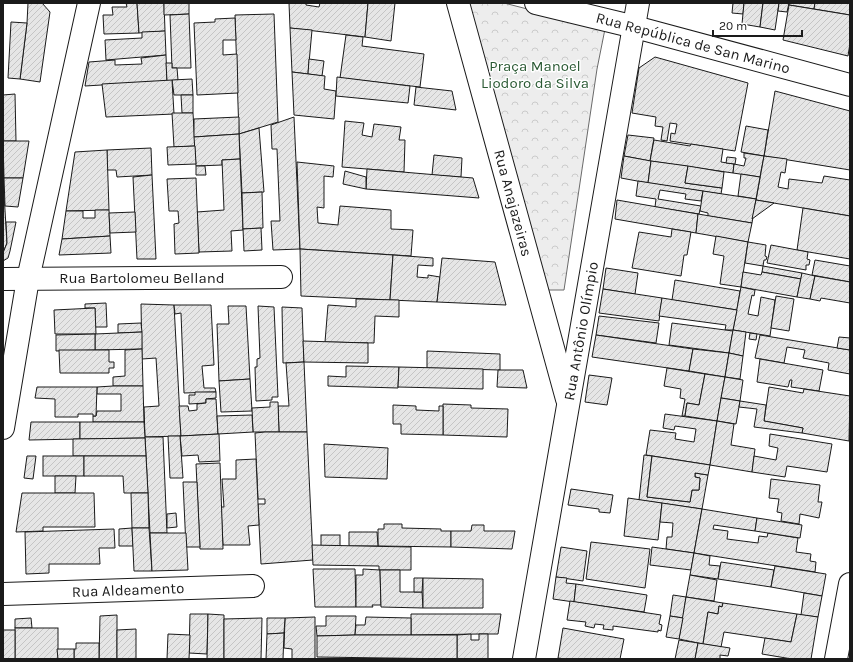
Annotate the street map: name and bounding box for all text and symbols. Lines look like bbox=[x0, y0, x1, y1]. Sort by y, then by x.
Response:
street label: Rua República de San Marino bbox=[594, 8, 792, 78]
scale bar bbox=[713, 12, 802, 38]
text: 20 m bbox=[719, 19, 747, 33]
park label: Praça Manoel Liodoro da Silva bbox=[481, 57, 589, 92]
street label: Rua Anajazeiras bbox=[490, 148, 536, 258]
street label: Rua Antônio Olímpio bbox=[560, 260, 602, 402]
street label: Rua Bartolomeu Belland bbox=[59, 269, 225, 287]
street label: Rua Aldeamento bbox=[72, 579, 184, 601]

